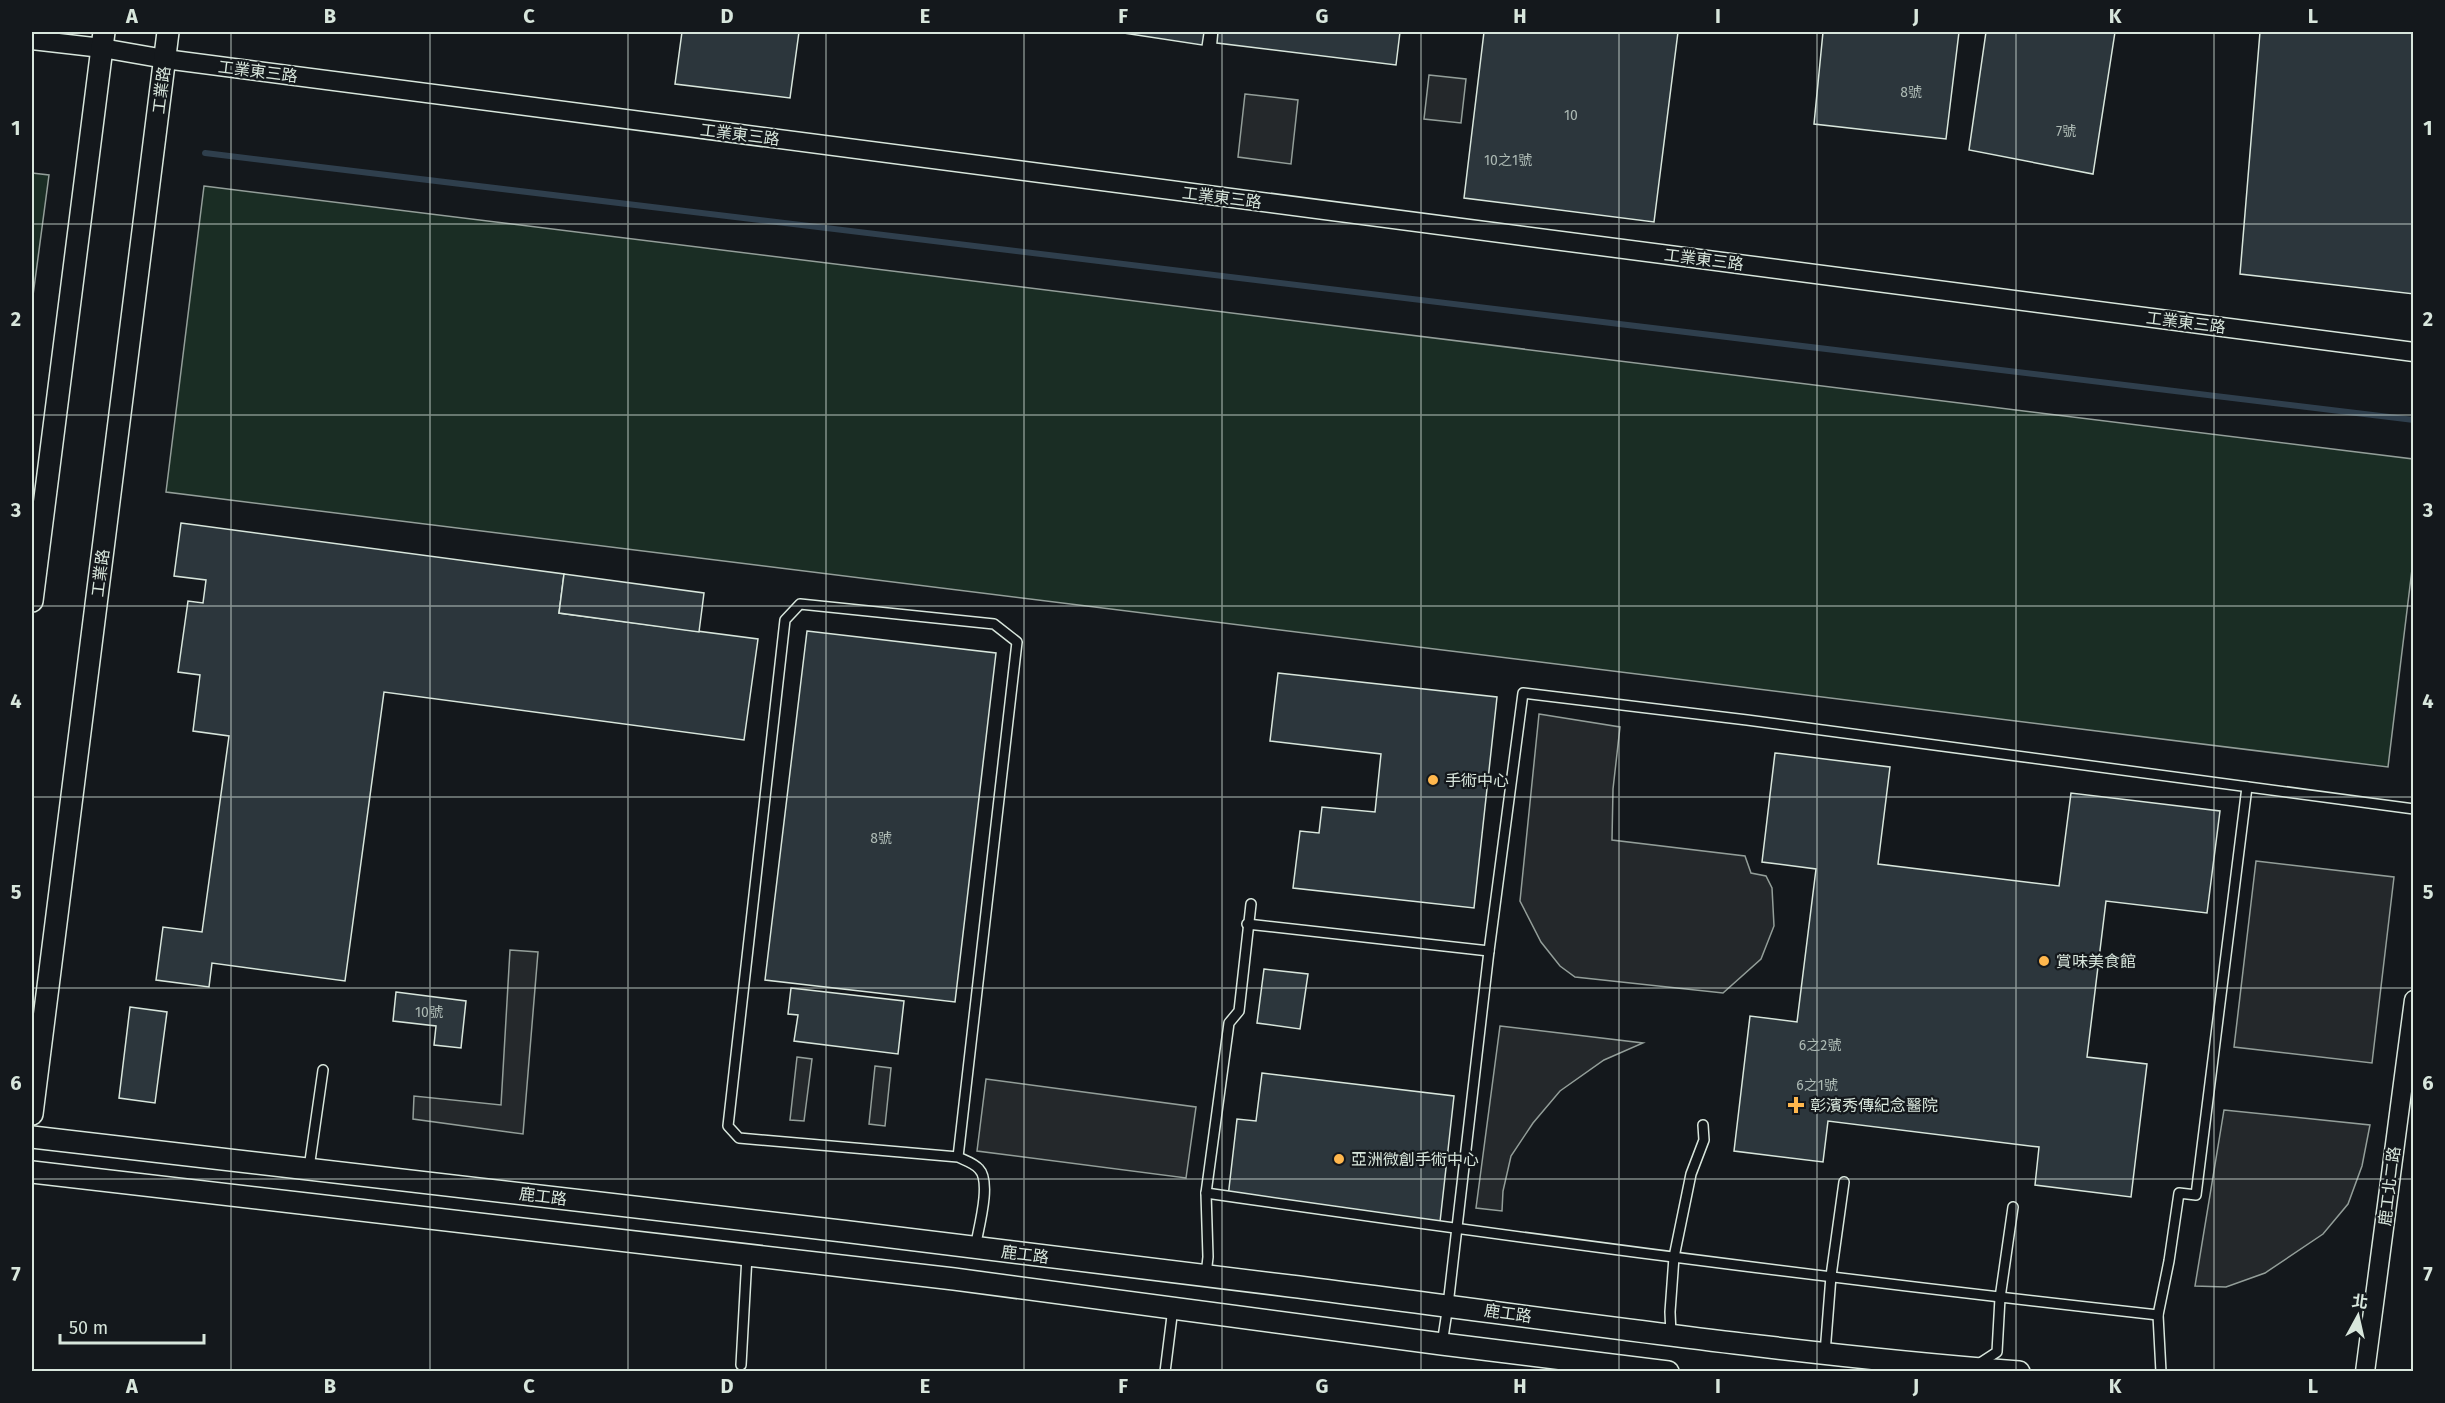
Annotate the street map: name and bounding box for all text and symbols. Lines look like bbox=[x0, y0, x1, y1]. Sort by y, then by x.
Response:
text: A bbox=[125, 4, 139, 28]
text: B bbox=[324, 4, 336, 28]
text: C bbox=[523, 4, 535, 28]
text: D bbox=[720, 4, 734, 28]
text: E bbox=[920, 4, 930, 28]
text: F bbox=[1118, 4, 1128, 28]
text: G bbox=[1316, 4, 1328, 28]
text: H bbox=[1513, 4, 1527, 28]
text: I bbox=[1715, 4, 1721, 28]
text: J bbox=[1912, 4, 1919, 28]
text: K bbox=[2109, 4, 2122, 28]
text: L bbox=[2308, 4, 2318, 28]
street label: 工業東三路 bbox=[217, 57, 299, 86]
street label: 工業路 bbox=[149, 65, 174, 115]
house number: 8號 bbox=[1900, 84, 1922, 101]
house number: 10 bbox=[1564, 107, 1578, 124]
text: 1 bbox=[11, 116, 21, 140]
text: 1 bbox=[2423, 116, 2433, 140]
street label: 工業東三路 bbox=[699, 120, 781, 149]
house number: 7號 bbox=[2056, 123, 2076, 140]
house number: 10之1號 bbox=[1484, 152, 1532, 169]
street label: 工業東三路 bbox=[1181, 183, 1263, 212]
street label: 工業東三路 bbox=[1663, 245, 1745, 274]
text: 2 bbox=[11, 307, 21, 331]
text: 2 bbox=[2423, 307, 2433, 331]
street label: 工業東三路 bbox=[2145, 308, 2227, 337]
text: 3 bbox=[10, 498, 21, 522]
text: 3 bbox=[2422, 498, 2433, 522]
street label: 工業路 bbox=[88, 548, 113, 598]
text: 4 bbox=[10, 689, 22, 713]
text: 4 bbox=[2422, 689, 2434, 713]
place label: 手術中心 bbox=[1445, 771, 1509, 790]
marker: 手術中心 bbox=[1426, 773, 1440, 787]
house number: 8號 bbox=[870, 830, 892, 847]
text: 5 bbox=[11, 880, 22, 904]
text: 5 bbox=[2423, 880, 2434, 904]
place label: 賞味美食館 bbox=[2056, 952, 2136, 971]
marker: 賞味美食館 bbox=[2037, 954, 2051, 968]
house number: 10號 bbox=[415, 1004, 443, 1021]
house number: 6之2號 bbox=[1799, 1037, 1841, 1054]
text: 6 bbox=[10, 1071, 22, 1095]
text: 6 bbox=[2422, 1071, 2434, 1095]
house number: 6之1號 bbox=[1796, 1077, 1838, 1094]
marker: 彰濱秀傳紀念醫院 bbox=[1787, 1096, 1805, 1114]
place label: 彰濱秀傳紀念醫院 bbox=[1810, 1096, 1938, 1115]
street label: 鹿工北二路 bbox=[2375, 1145, 2404, 1227]
place label: 亞洲微創手術中心 bbox=[1351, 1150, 1479, 1169]
marker: 亞洲微創手術中心 bbox=[1332, 1152, 1346, 1166]
street label: 鹿工路 bbox=[518, 1184, 568, 1209]
street label: 鹿工路 bbox=[1000, 1242, 1050, 1267]
text: 7 bbox=[11, 1262, 21, 1286]
text: 7 bbox=[2423, 1262, 2433, 1286]
north arrow bbox=[2328, 1286, 2388, 1346]
text: 北 bbox=[2351, 1291, 2369, 1312]
street label: 鹿工路 bbox=[1483, 1301, 1533, 1326]
scale bar bbox=[60, 1307, 204, 1345]
text: 50 m bbox=[69, 1317, 108, 1339]
text: A bbox=[125, 1374, 139, 1398]
text: B bbox=[324, 1374, 336, 1398]
text: C bbox=[523, 1374, 535, 1398]
text: D bbox=[720, 1374, 734, 1398]
text: E bbox=[920, 1374, 930, 1398]
text: F bbox=[1118, 1374, 1128, 1398]
text: G bbox=[1316, 1374, 1328, 1398]
text: H bbox=[1513, 1374, 1527, 1398]
text: I bbox=[1715, 1374, 1721, 1398]
text: J bbox=[1912, 1374, 1919, 1398]
text: K bbox=[2109, 1374, 2122, 1398]
text: L bbox=[2308, 1374, 2318, 1398]

